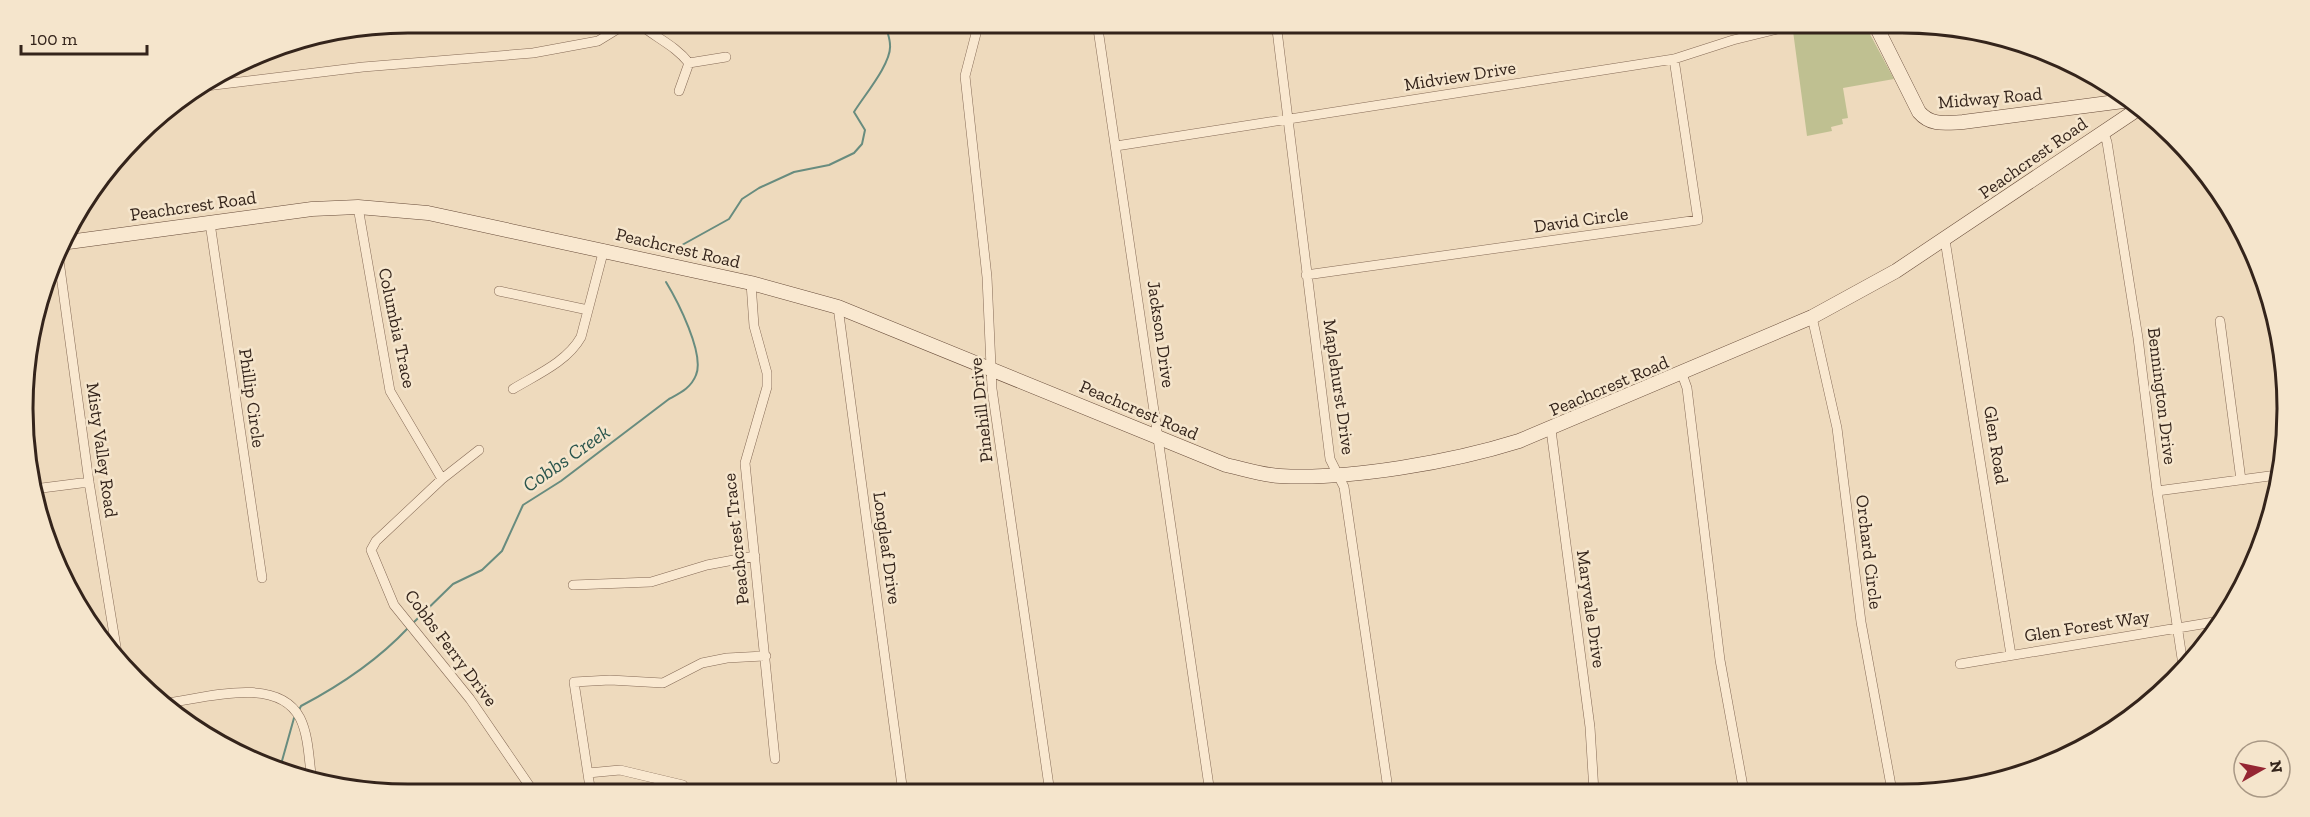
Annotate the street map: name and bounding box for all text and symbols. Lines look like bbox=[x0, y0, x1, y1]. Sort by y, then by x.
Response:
scale bar bbox=[21, 18, 147, 56]
text: 100 m bbox=[30, 28, 78, 50]
street label: Midview Drive bbox=[1402, 56, 1518, 96]
street label: Midway Road bbox=[1937, 82, 2043, 114]
street label: Peachcrest Road bbox=[1975, 112, 2091, 203]
street label: Peachcrest Road bbox=[129, 186, 258, 226]
street label: David Circle bbox=[1532, 203, 1630, 237]
street label: Peachcrest Road bbox=[614, 223, 743, 273]
street label: Columbia Trace bbox=[374, 266, 420, 390]
street label: Jackson Drive bbox=[1143, 279, 1179, 389]
street label: Maplehurst Drive bbox=[1319, 318, 1359, 456]
street label: Bennington Drive bbox=[2143, 326, 2181, 466]
street label: Phillip Circle bbox=[234, 347, 270, 449]
street label: Peachcrest Road bbox=[1546, 351, 1672, 421]
street label: Pinehill Drive bbox=[965, 356, 997, 464]
street label: Peachcrest Road bbox=[1076, 375, 1202, 445]
street label: Misty Valley Road bbox=[82, 381, 122, 519]
street label: Glen Road bbox=[1979, 404, 2013, 486]
water label: Cobbs Creek bbox=[518, 419, 614, 497]
street label: Peachcrest Trace bbox=[718, 472, 754, 606]
street label: Longleaf Drive bbox=[868, 490, 906, 606]
street label: Orchard Circle bbox=[1851, 494, 1887, 610]
street label: Maryvale Drive bbox=[1572, 549, 1610, 669]
street label: Cobbs Ferry Drive bbox=[400, 585, 502, 711]
street label: Glen Forest Way bbox=[2023, 605, 2152, 647]
north arrow bbox=[2232, 739, 2292, 799]
text: N bbox=[2266, 759, 2287, 774]

